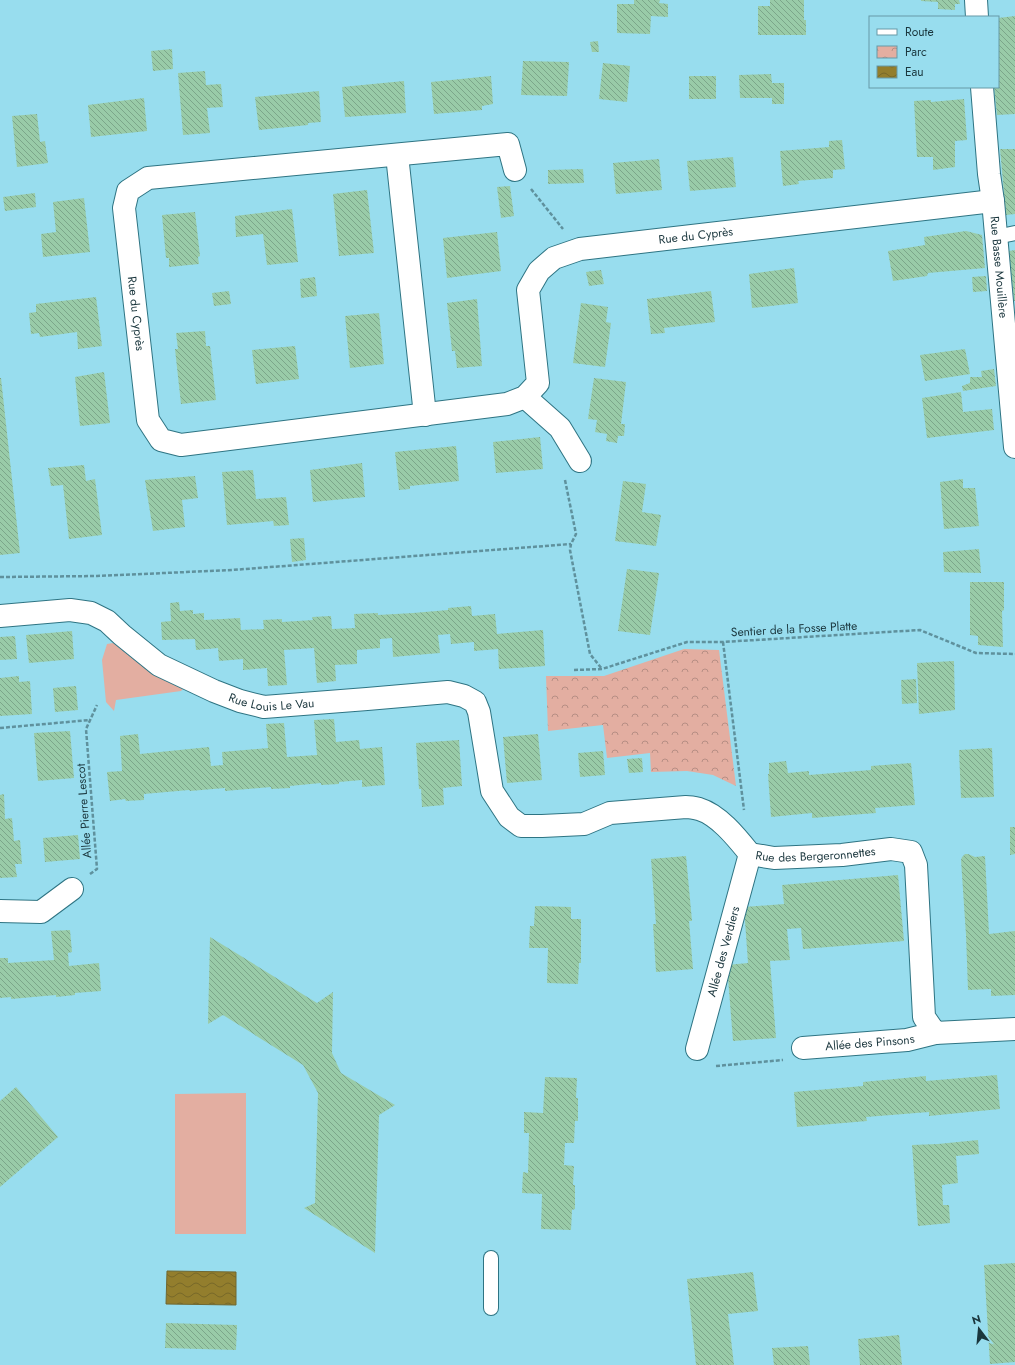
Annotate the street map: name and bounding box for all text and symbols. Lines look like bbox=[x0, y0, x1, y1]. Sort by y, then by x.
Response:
legend bbox=[869, 16, 999, 88]
text: Route bbox=[905, 23, 934, 41]
text: Parc bbox=[905, 43, 927, 61]
text: Eau bbox=[905, 63, 924, 81]
street label: Rue Basse Mouillère bbox=[985, 215, 1012, 319]
street label: Rue du Cyprès bbox=[657, 222, 734, 249]
street label: Rue du Cyprès bbox=[123, 275, 149, 352]
street label: Sentier de la Fosse Platte bbox=[730, 617, 858, 641]
street label: Rue Louis Le Vau bbox=[226, 688, 315, 716]
street label: Allée Pierre Lescot bbox=[72, 763, 96, 859]
street label: Rue des Bergeronnettes bbox=[754, 842, 877, 867]
street label: Allée des Verdiers bbox=[703, 904, 744, 999]
street label: Allée des Pinsons bbox=[824, 1029, 917, 1055]
north arrow bbox=[959, 1309, 999, 1349]
text: N bbox=[970, 1310, 983, 1328]

